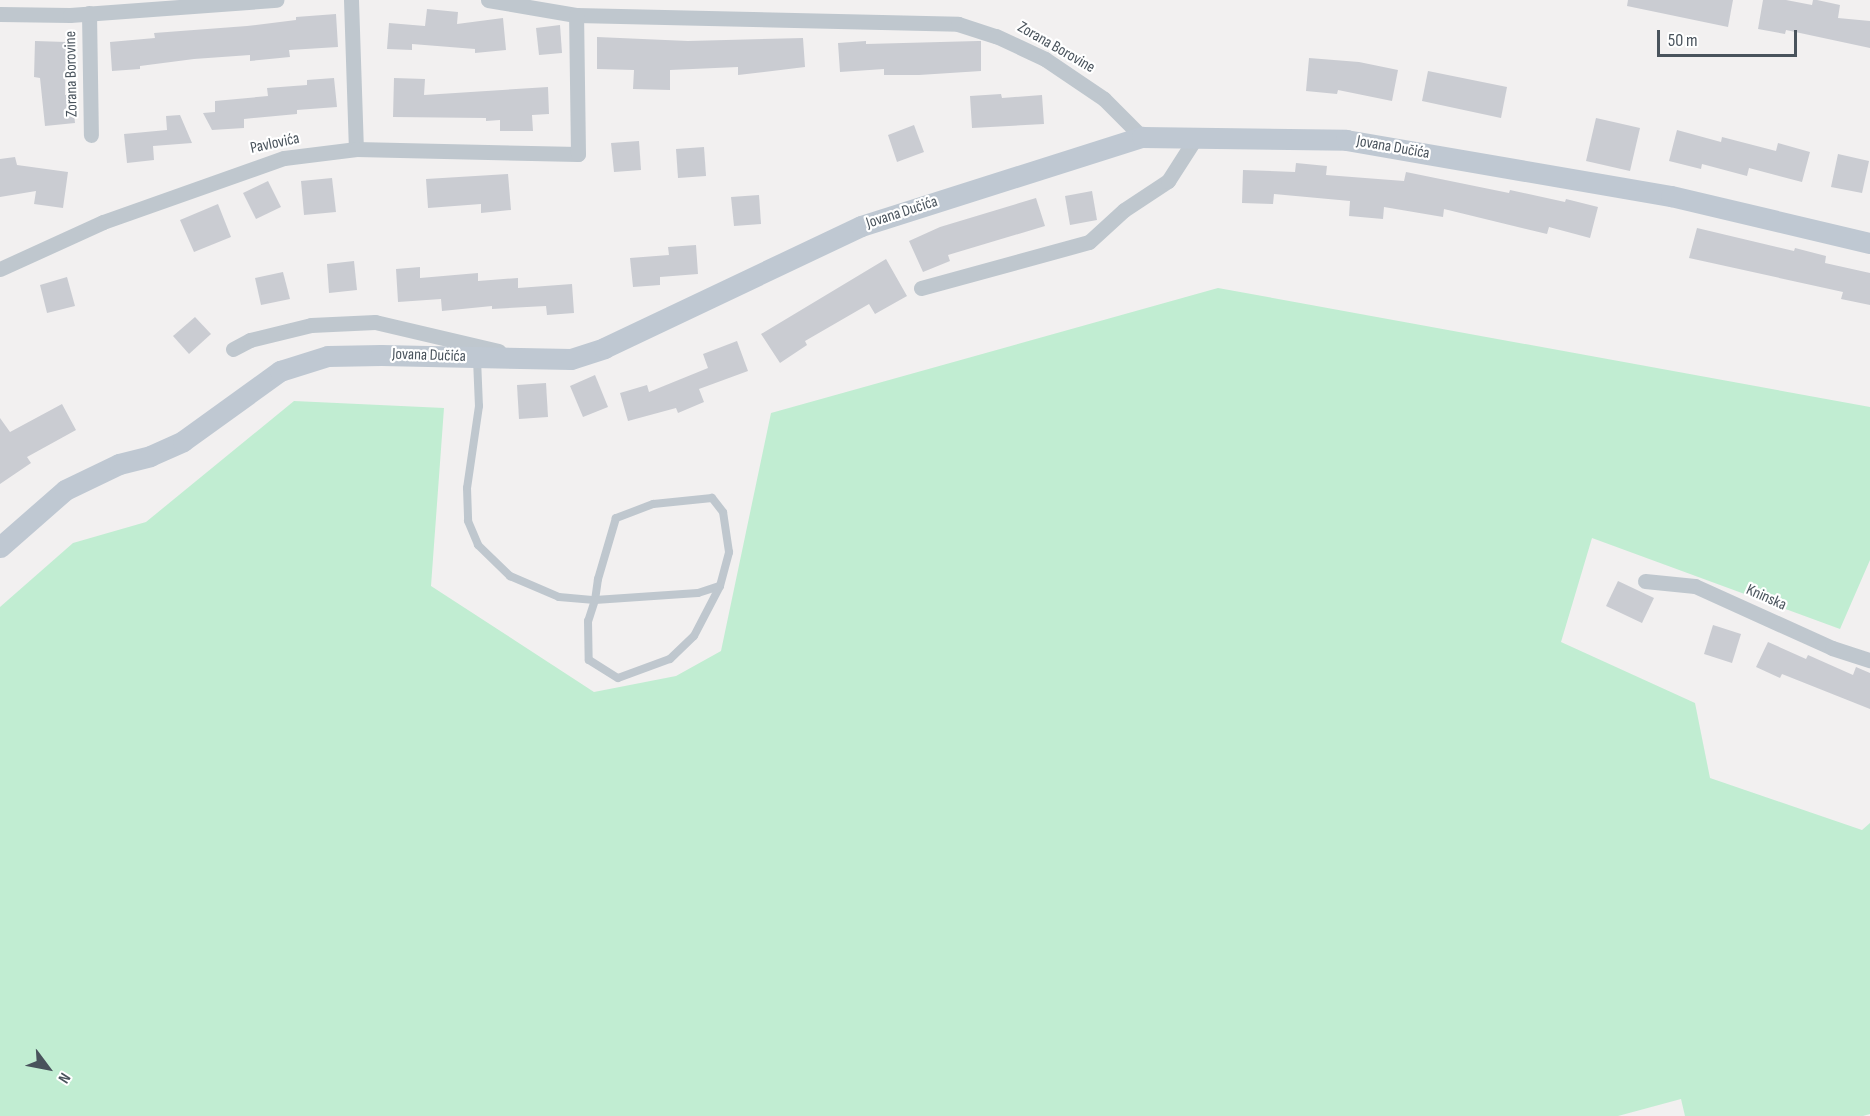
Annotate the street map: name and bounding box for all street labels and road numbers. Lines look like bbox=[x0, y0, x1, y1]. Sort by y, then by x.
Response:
street label: Zorana Borovine bbox=[1014, 18, 1098, 78]
street label: Zorana Borovine bbox=[62, 31, 82, 117]
street label: Pavlovića bbox=[249, 129, 301, 159]
street label: Jovana Dučića bbox=[1355, 132, 1431, 164]
street label: Jovana Dučića bbox=[864, 192, 940, 234]
street label: Jovana Dučića bbox=[392, 345, 466, 367]
street label: Kninska bbox=[1743, 581, 1789, 615]

